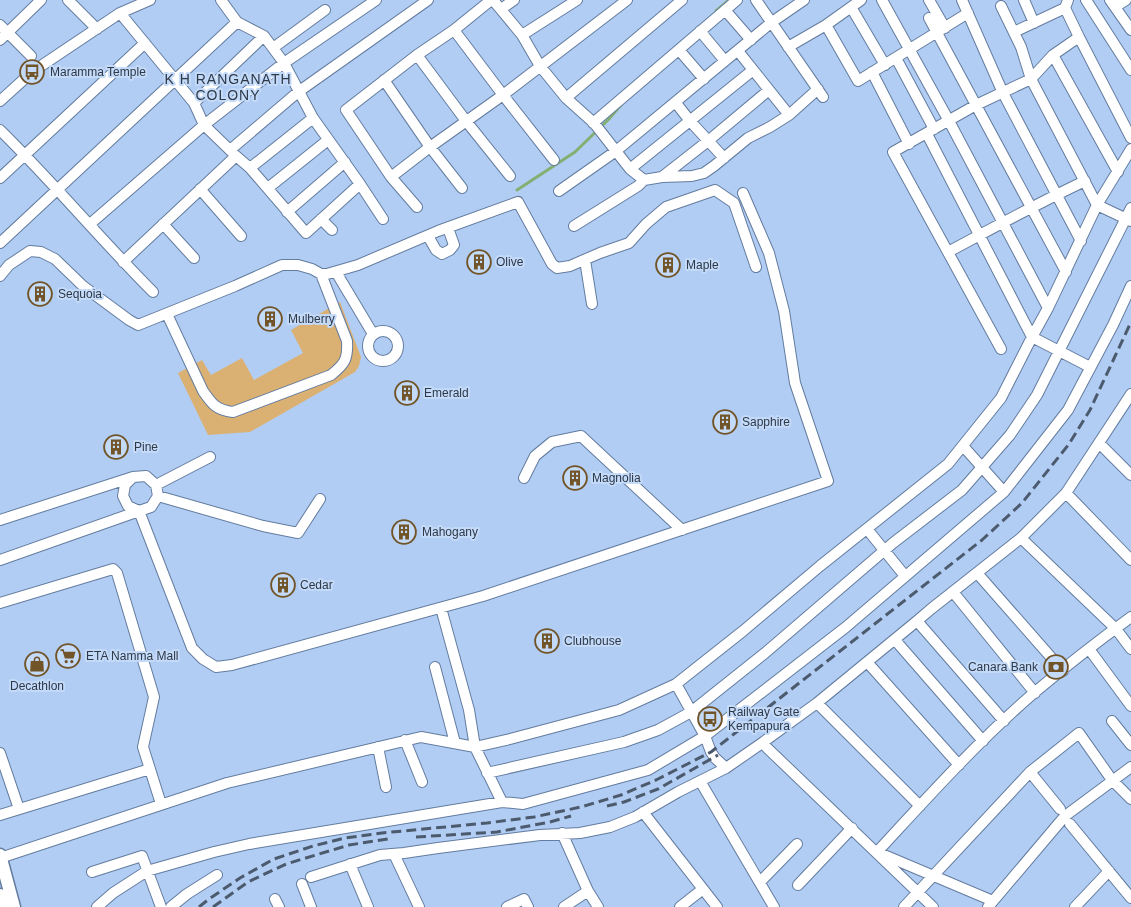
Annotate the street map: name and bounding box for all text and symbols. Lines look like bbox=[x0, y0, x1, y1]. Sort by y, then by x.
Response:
bus stop icon: Maramma Temple bbox=[19, 59, 45, 85]
place label: Maramma Temple bbox=[50, 65, 146, 79]
district label: K H RANGANATH COLONY bbox=[164, 71, 292, 103]
building icon: Olive bbox=[466, 249, 492, 275]
building icon: Maple bbox=[655, 252, 681, 278]
place label: Olive bbox=[496, 255, 524, 269]
place label: Maple bbox=[686, 258, 719, 272]
building icon: Sequoia bbox=[27, 281, 53, 307]
place label: Sequoia bbox=[58, 287, 102, 301]
building icon: Mulberry bbox=[257, 306, 283, 332]
place label: Mulberry bbox=[288, 312, 335, 326]
building icon: Emerald bbox=[394, 380, 420, 406]
place label: Emerald bbox=[424, 386, 469, 400]
building icon: Sapphire bbox=[712, 409, 738, 435]
place label: Sapphire bbox=[742, 415, 790, 429]
building icon: Pine bbox=[103, 434, 129, 460]
place label: Pine bbox=[134, 440, 158, 454]
building icon: Magnolia bbox=[562, 465, 588, 491]
place label: Magnolia bbox=[592, 471, 641, 485]
building icon: Mahogany bbox=[391, 519, 417, 545]
place label: Mahogany bbox=[422, 525, 478, 539]
building icon: Cedar bbox=[270, 572, 296, 598]
place label: Cedar bbox=[300, 578, 333, 592]
building icon: Clubhouse bbox=[534, 628, 560, 654]
place label: Clubhouse bbox=[564, 634, 622, 648]
supermarket icon: ETA Namma Mall bbox=[55, 643, 81, 669]
place label: ETA Namma Mall bbox=[86, 649, 178, 663]
shop icon: Decathlon bbox=[24, 651, 50, 677]
bank icon: Canara Bank bbox=[1043, 654, 1069, 680]
place label: Canara Bank bbox=[968, 660, 1039, 674]
place label: Decathlon bbox=[10, 679, 64, 693]
place label: Railway Gate Kempapura bbox=[728, 705, 800, 733]
bus stop icon: Railway Gate Kempapura bbox=[697, 706, 723, 732]

